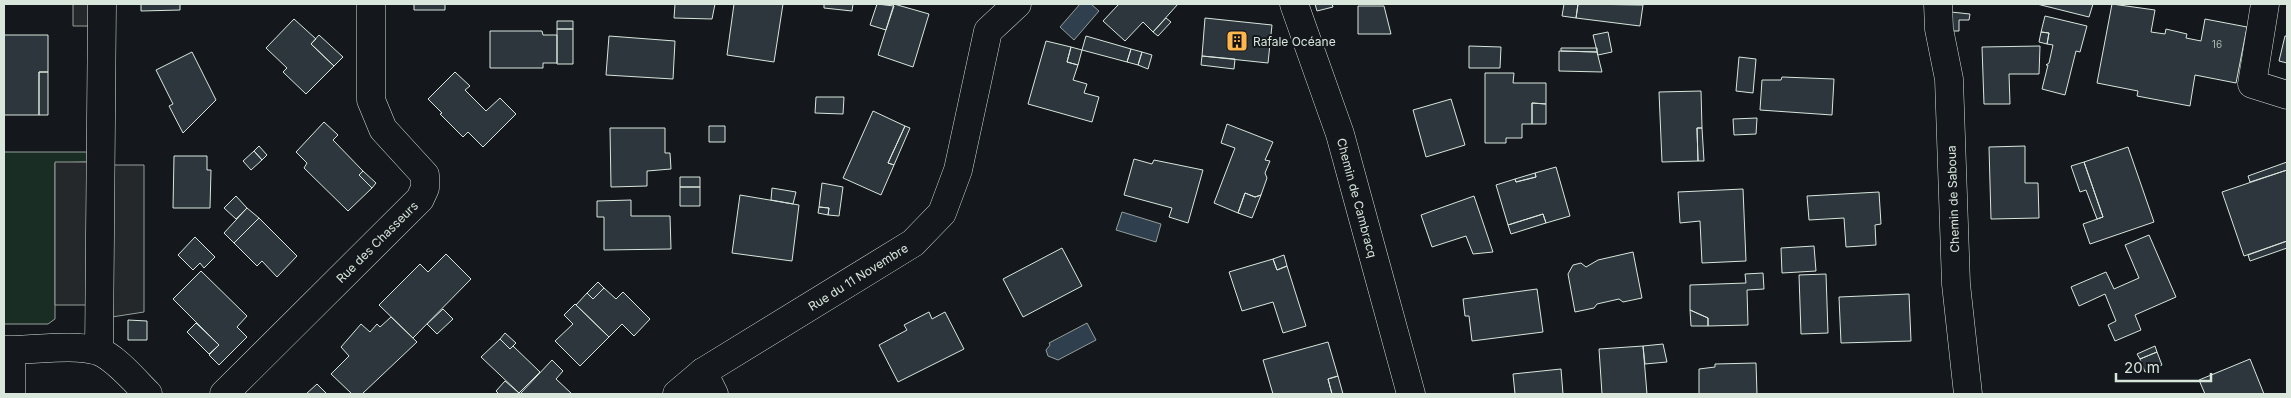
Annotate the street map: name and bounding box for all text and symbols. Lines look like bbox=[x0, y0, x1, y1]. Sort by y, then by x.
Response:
building icon: Rafale Océane bbox=[1225, 29, 1249, 53]
place label: Rafale Océane bbox=[1253, 34, 1336, 49]
house number: 16 bbox=[2212, 38, 2222, 50]
street label: Chemin de Cambracq bbox=[1334, 137, 1380, 259]
street label: Chemin de Saboua bbox=[1944, 145, 1962, 253]
street label: Rue des Chasseurs bbox=[333, 198, 421, 286]
street label: Rue du 11 Novembre bbox=[805, 240, 911, 314]
scale bar bbox=[2116, 350, 2211, 382]
text: 20 m bbox=[2124, 358, 2160, 377]

